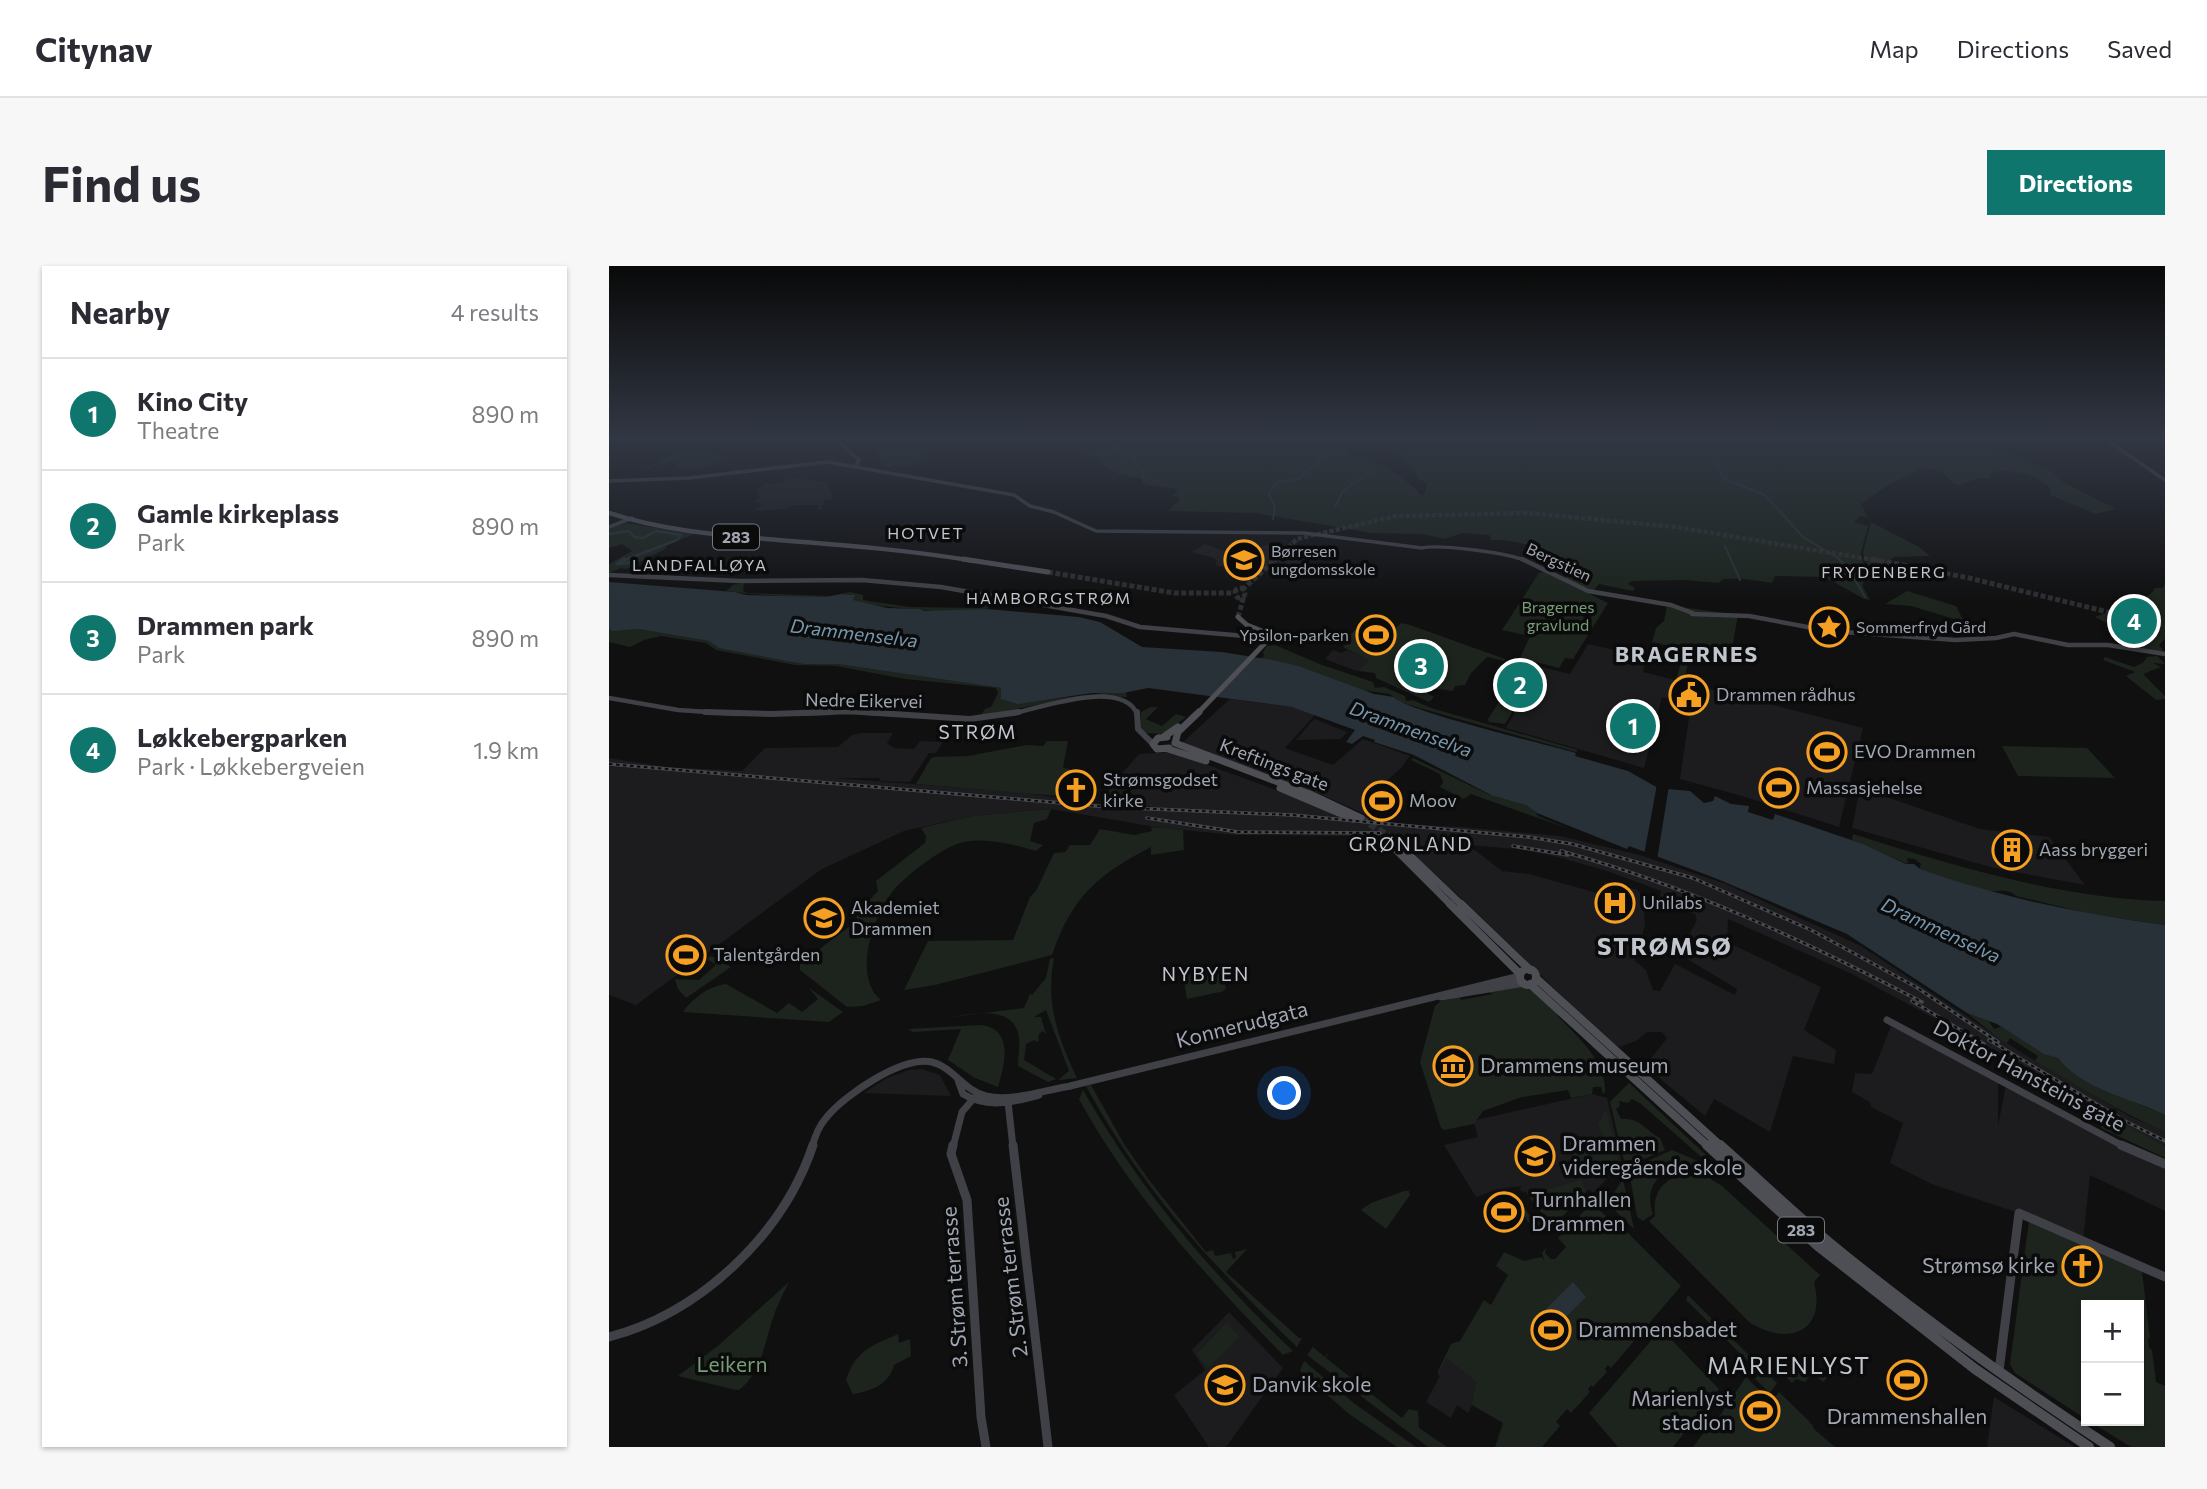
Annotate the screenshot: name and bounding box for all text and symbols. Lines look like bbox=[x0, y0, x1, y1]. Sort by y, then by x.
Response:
text: Citynav bbox=[35, 28, 153, 69]
text: Map bbox=[1869, 34, 1919, 63]
text: Directions bbox=[1957, 34, 2069, 63]
text: Saved bbox=[2107, 34, 2172, 63]
button: Directions bbox=[1987, 150, 2165, 215]
text: Find us bbox=[42, 152, 201, 212]
text: Nearby bbox=[70, 293, 170, 330]
text: 4 results bbox=[451, 298, 539, 326]
text: Kino City bbox=[137, 385, 248, 416]
text: 1 bbox=[88, 400, 98, 428]
text: 890 m bbox=[472, 400, 539, 428]
text: Theatre bbox=[137, 416, 219, 444]
text: Gamle kirkeplass bbox=[137, 497, 339, 528]
text: 2 bbox=[86, 512, 100, 540]
text: 890 m bbox=[472, 512, 539, 540]
district label: HOTVET bbox=[887, 523, 965, 542]
road number: 283 bbox=[713, 524, 759, 550]
text: Park bbox=[137, 528, 185, 556]
street label: Bergstien bbox=[1524, 538, 1595, 585]
school or university icon: Børresen ungdomsskole bbox=[1223, 539, 1265, 581]
place label: Børresen ungdomsskole bbox=[1271, 541, 1375, 578]
district label: LANDFALLØYA bbox=[632, 555, 768, 574]
district label: FRYDENBERG bbox=[1821, 562, 1947, 581]
district label: HAMBORGSTRØM bbox=[966, 588, 1132, 607]
pin: 4 bbox=[2111, 595, 2157, 647]
park label: Bragernes gravlund bbox=[1521, 597, 1595, 634]
place icon: Sommerfryd Gård bbox=[1808, 606, 1850, 648]
text: Drammen park bbox=[137, 609, 314, 640]
water label: Drammenselva bbox=[789, 613, 919, 652]
sports icon: Ypsilon-parken bbox=[1355, 614, 1397, 656]
place label: Sommerfryd Gård bbox=[1856, 617, 1986, 636]
text: 3 bbox=[86, 624, 100, 652]
text: 890 m bbox=[472, 624, 539, 652]
place label: Ypsilon-parken bbox=[1239, 625, 1349, 644]
text: Park bbox=[137, 640, 185, 668]
pin: 3 bbox=[1398, 640, 1444, 692]
district label: BRAGERNES bbox=[1615, 641, 1759, 666]
pin: 2 bbox=[1497, 659, 1543, 711]
public building icon: Drammen rådhus bbox=[1668, 674, 1710, 716]
place label: Drammen rådhus bbox=[1716, 683, 1856, 705]
street label: Nedre Eikervei bbox=[805, 688, 923, 712]
water label: Drammenselva bbox=[1347, 696, 1475, 761]
pin: 1 bbox=[1610, 700, 1656, 752]
district label: STRØM bbox=[939, 720, 1017, 743]
text: Løkkebergparken bbox=[137, 721, 347, 752]
sports icon: EVO Drammen bbox=[1806, 731, 1848, 773]
street label: Kreftings gate bbox=[1217, 733, 1332, 795]
text: 4 bbox=[86, 736, 100, 764]
text: 1.9 km bbox=[473, 736, 539, 764]
place label: EVO Drammen bbox=[1854, 740, 1976, 762]
text: Park · Løkkebergveien bbox=[137, 752, 365, 780]
sports icon: Massasjehelse bbox=[1758, 767, 1800, 809]
place label: Strømsgodset kirke bbox=[1103, 768, 1218, 811]
church icon: Strømsgodset kirke bbox=[1055, 769, 1097, 811]
place label: Massasjehelse bbox=[1806, 776, 1923, 798]
sports icon: Moov bbox=[1361, 780, 1403, 822]
place label: Moov bbox=[1409, 789, 1457, 811]
building icon: Aass bryggeri bbox=[1991, 829, 2033, 871]
district label: GRØNLAND bbox=[1349, 832, 1473, 855]
place label: Aass bryggeri bbox=[2039, 838, 2148, 860]
hospital icon: Unilabs bbox=[1594, 882, 1636, 924]
place label: Unilabs bbox=[1642, 891, 1703, 913]
water label: Drammenselva bbox=[1878, 892, 2004, 967]
place label: Akademiet Drammen bbox=[851, 896, 940, 939]
school or university icon: Akademiet Drammen bbox=[803, 897, 845, 939]
district label: STRØMSØ bbox=[1597, 931, 1733, 960]
sports icon: Talentgården bbox=[665, 934, 707, 976]
place label: Talentgården bbox=[713, 943, 820, 965]
district label: NYBYEN bbox=[1162, 962, 1250, 985]
street label: Konnerudgata bbox=[1173, 995, 1310, 1052]
street label: Doktor Hansteins gate bbox=[1930, 1014, 2130, 1136]
museum icon: Drammens museum bbox=[1432, 1045, 1474, 1087]
place label: Drammens museum bbox=[1480, 1052, 1669, 1077]
your location bbox=[1267, 1076, 1301, 1110]
place label: Drammen videregående skole bbox=[1562, 1130, 1742, 1179]
school or university icon: Drammen videregående skole bbox=[1514, 1135, 1556, 1177]
place label: Turnhallen Drammen bbox=[1531, 1186, 1632, 1235]
sports icon: Turnhallen Drammen bbox=[1483, 1191, 1525, 1233]
street label: 2. Strøm terrasse bbox=[987, 1196, 1032, 1359]
street label: 3. Strøm terrasse bbox=[935, 1206, 972, 1369]
road number: 283 bbox=[1778, 1218, 1824, 1242]
church icon: Strømsø kirke bbox=[2061, 1245, 2103, 1287]
place label: Strømsø kirke bbox=[1922, 1252, 2055, 1277]
map controls bbox=[2081, 1300, 2144, 1426]
button: + bbox=[2081, 1300, 2144, 1363]
sports icon: Drammensbadet bbox=[1530, 1309, 1572, 1351]
place label: Drammensbadet bbox=[1578, 1316, 1737, 1341]
park label: Leikern bbox=[697, 1351, 767, 1376]
district label: MARIENLYST bbox=[1707, 1351, 1871, 1379]
sports icon: Drammenshallen bbox=[1886, 1359, 1928, 1401]
button: − bbox=[2081, 1363, 2144, 1426]
school or university icon: Danvik skole bbox=[1204, 1364, 1246, 1406]
place label: Danvik skole bbox=[1252, 1371, 1371, 1396]
place label: Marienlyst stadion bbox=[1631, 1385, 1733, 1434]
sports icon: Marienlyst stadion bbox=[1739, 1390, 1781, 1432]
place label: Drammenshallen bbox=[1827, 1403, 1987, 1428]

